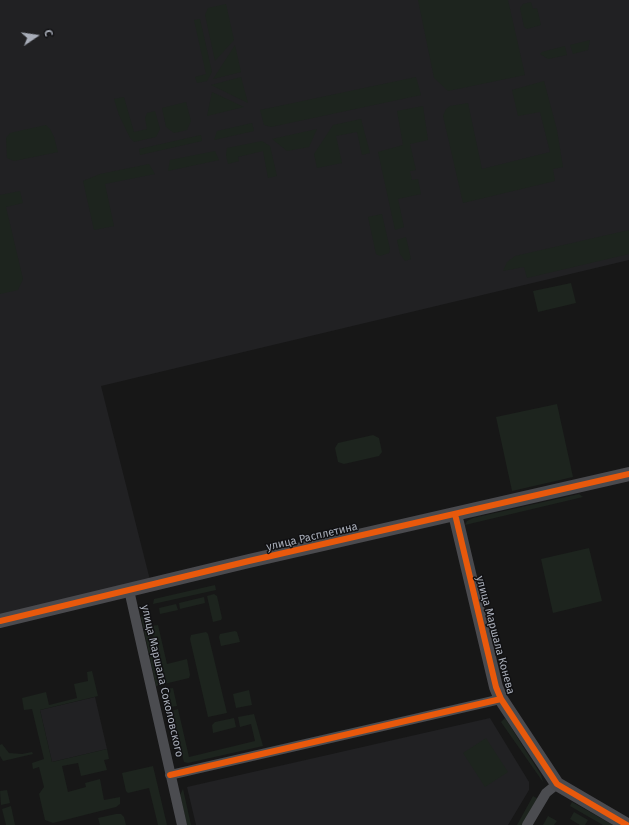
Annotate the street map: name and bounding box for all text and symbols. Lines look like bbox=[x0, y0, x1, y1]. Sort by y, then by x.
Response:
north arrow bbox=[16, 16, 56, 56]
text: С bbox=[41, 29, 55, 38]
street label: улица Расплетина bbox=[265, 520, 359, 554]
street label: улица Маршала Конева bbox=[473, 574, 517, 696]
street label: улица Маршала Соколовского bbox=[138, 604, 186, 758]

